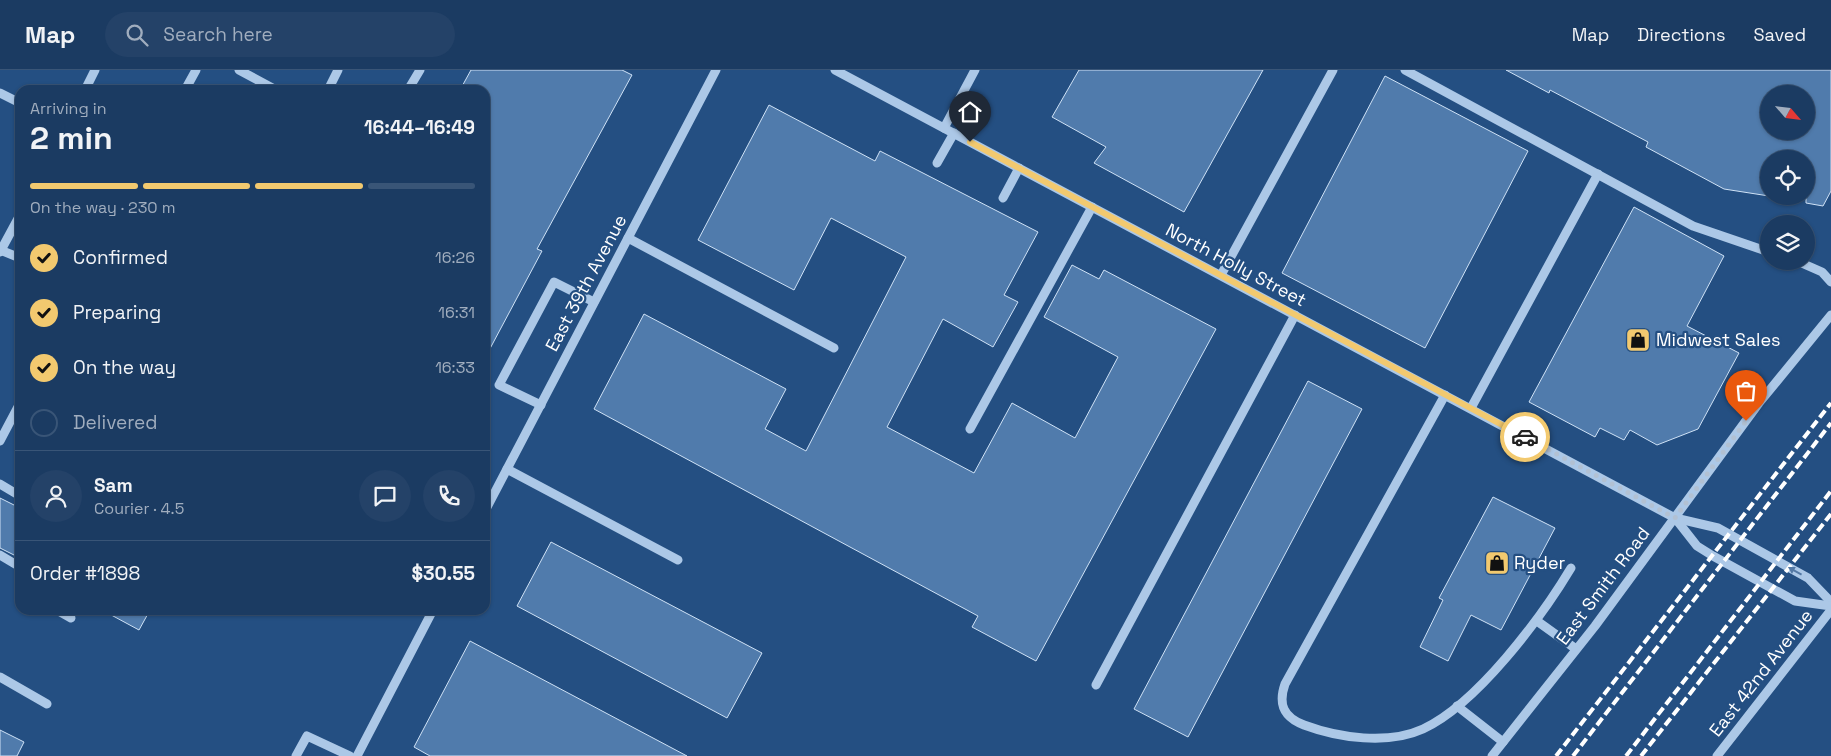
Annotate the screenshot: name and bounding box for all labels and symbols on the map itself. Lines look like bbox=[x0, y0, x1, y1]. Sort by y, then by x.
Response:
north arrow bbox=[1760, 85, 1815, 140]
pin bbox=[949, 91, 991, 142]
street label: East 39th Avenue bbox=[540, 210, 631, 355]
street label: North Holly Street bbox=[1162, 218, 1311, 311]
shop icon: Midwest Sales bbox=[1625, 327, 1651, 353]
place label: Midwest Sales bbox=[1656, 328, 1781, 351]
pin bbox=[1725, 370, 1767, 421]
courier bbox=[1500, 412, 1550, 462]
street label: East Smith Road bbox=[1551, 522, 1654, 649]
shop icon: Ryder bbox=[1484, 550, 1510, 576]
place label: Ryder bbox=[1514, 551, 1566, 574]
one-way arrow bbox=[1788, 566, 1801, 575]
street label: East 42nd Avenue bbox=[1704, 604, 1817, 741]

